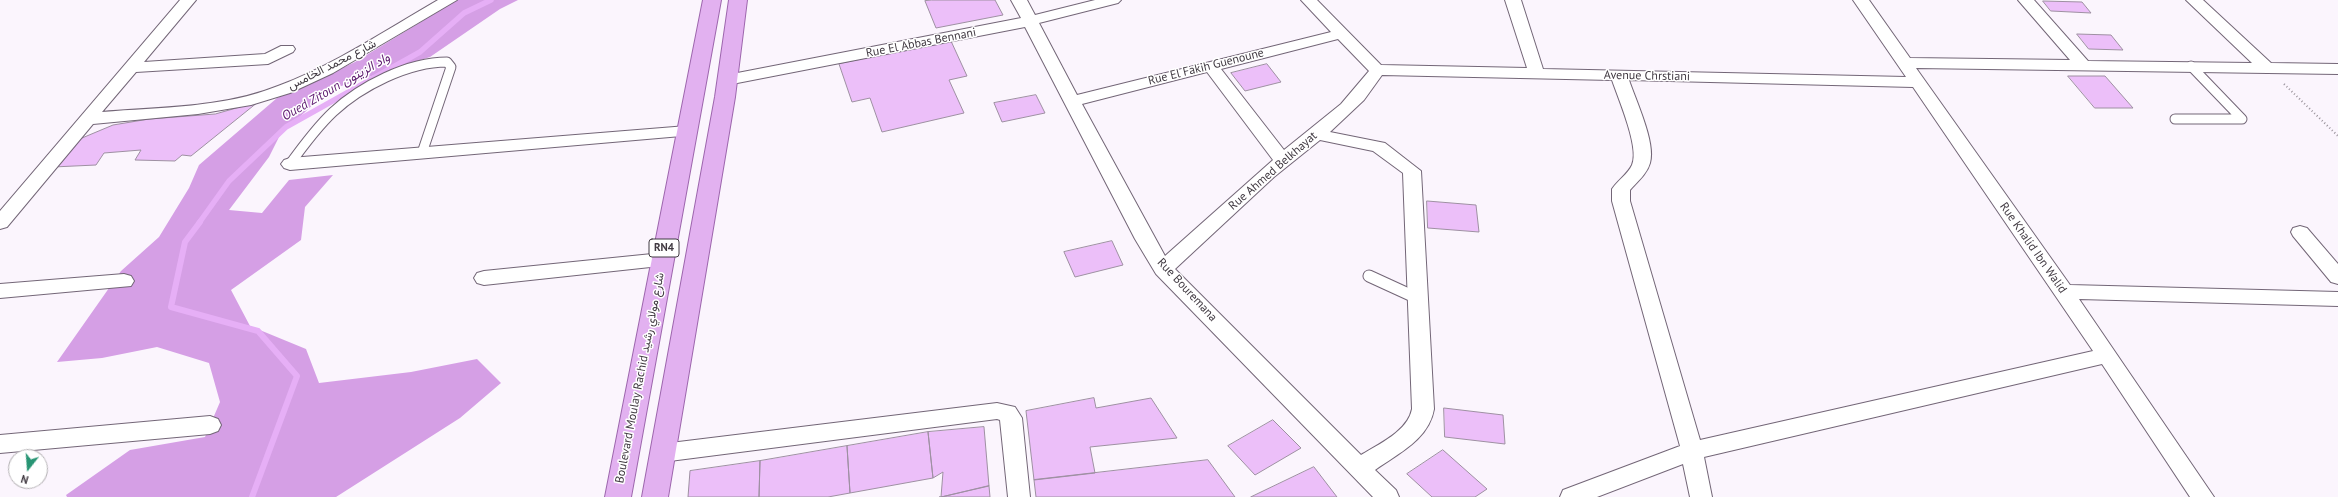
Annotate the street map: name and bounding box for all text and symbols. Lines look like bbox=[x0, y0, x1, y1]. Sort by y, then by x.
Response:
street label: Rue El Abbas Bennani bbox=[865, 25, 977, 61]
street label: شارع محمد الخامس bbox=[285, 37, 379, 93]
street label: Rue El Fakih Guenoune bbox=[1147, 46, 1265, 88]
water label: Oued Zitoun واد الزيتون bbox=[279, 50, 393, 124]
street label: Avenue Chrstiani bbox=[1604, 68, 1690, 84]
street label: Rue Ahmed Belkhayat bbox=[1226, 129, 1320, 213]
street label: Rue Khalid Ibn Walid bbox=[1996, 200, 2070, 296]
road number: RN4 bbox=[649, 239, 679, 257]
street label: Rue Bouremana bbox=[1154, 255, 1220, 325]
street label: Boulevard Moulay Rachid شارع مولاي رشيد bbox=[613, 272, 667, 484]
north arrow bbox=[8, 449, 48, 489]
text: N bbox=[19, 472, 30, 487]

